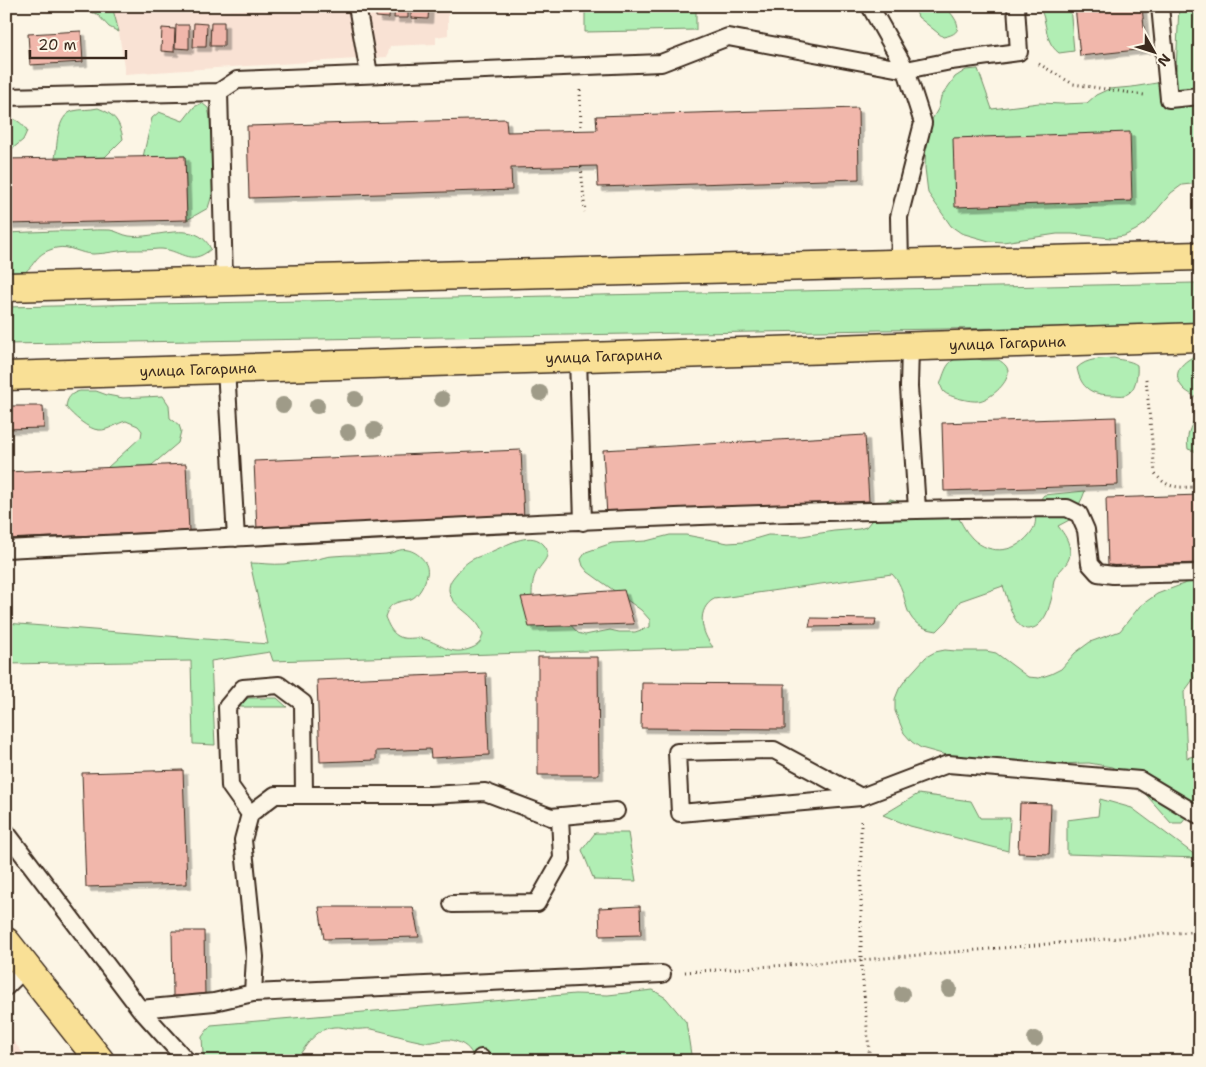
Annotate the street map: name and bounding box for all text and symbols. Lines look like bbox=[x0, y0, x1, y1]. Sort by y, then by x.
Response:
scale bar bbox=[30, 28, 126, 60]
north arrow bbox=[1128, 28, 1178, 78]
text: 20 m bbox=[38, 35, 77, 55]
text: N bbox=[1154, 50, 1175, 70]
street label: улица Гагарина bbox=[949, 331, 1067, 355]
street label: улица Гагарина bbox=[545, 345, 663, 368]
street label: улица Гагарина bbox=[139, 358, 257, 382]

